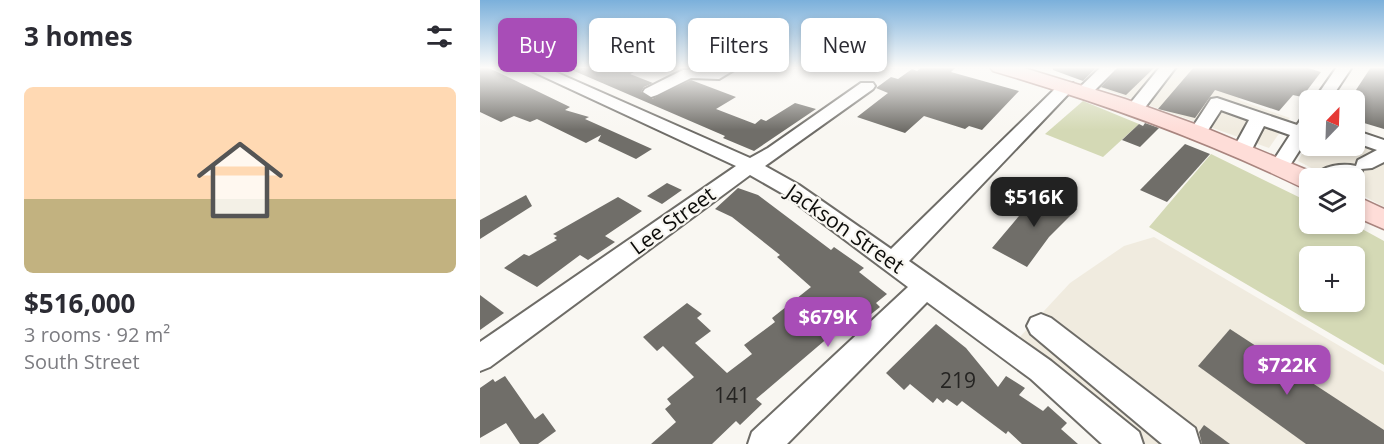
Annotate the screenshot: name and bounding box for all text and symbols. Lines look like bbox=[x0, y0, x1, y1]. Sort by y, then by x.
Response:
text: 3 homes bbox=[24, 18, 133, 54]
chip: Buy bbox=[498, 18, 577, 72]
chip: Rent bbox=[589, 18, 676, 72]
chip: Filters bbox=[688, 18, 789, 72]
chip: New bbox=[801, 18, 887, 72]
icon: filters bbox=[423, 20, 456, 53]
north arrow bbox=[1299, 90, 1365, 156]
map controls bbox=[1299, 90, 1365, 312]
icon: home bbox=[186, 126, 294, 234]
button: layers bbox=[1299, 168, 1365, 234]
street label: Jackson Street bbox=[779, 176, 910, 279]
pin: $516K bbox=[992, 177, 1076, 228]
street label: Lee Street bbox=[624, 180, 721, 261]
text: $516K bbox=[1004, 183, 1064, 210]
button: + bbox=[1299, 246, 1365, 312]
text: $516,000 bbox=[24, 285, 135, 321]
pin: $679K bbox=[786, 297, 870, 348]
text: $679K bbox=[798, 303, 858, 330]
text: 3 rooms · 92 m² bbox=[24, 321, 170, 348]
pin: $722K bbox=[1245, 345, 1329, 396]
text: South Street bbox=[24, 348, 140, 375]
text: $722K bbox=[1257, 351, 1317, 378]
house number: 219 bbox=[940, 366, 976, 394]
house number: 141 bbox=[714, 381, 750, 409]

